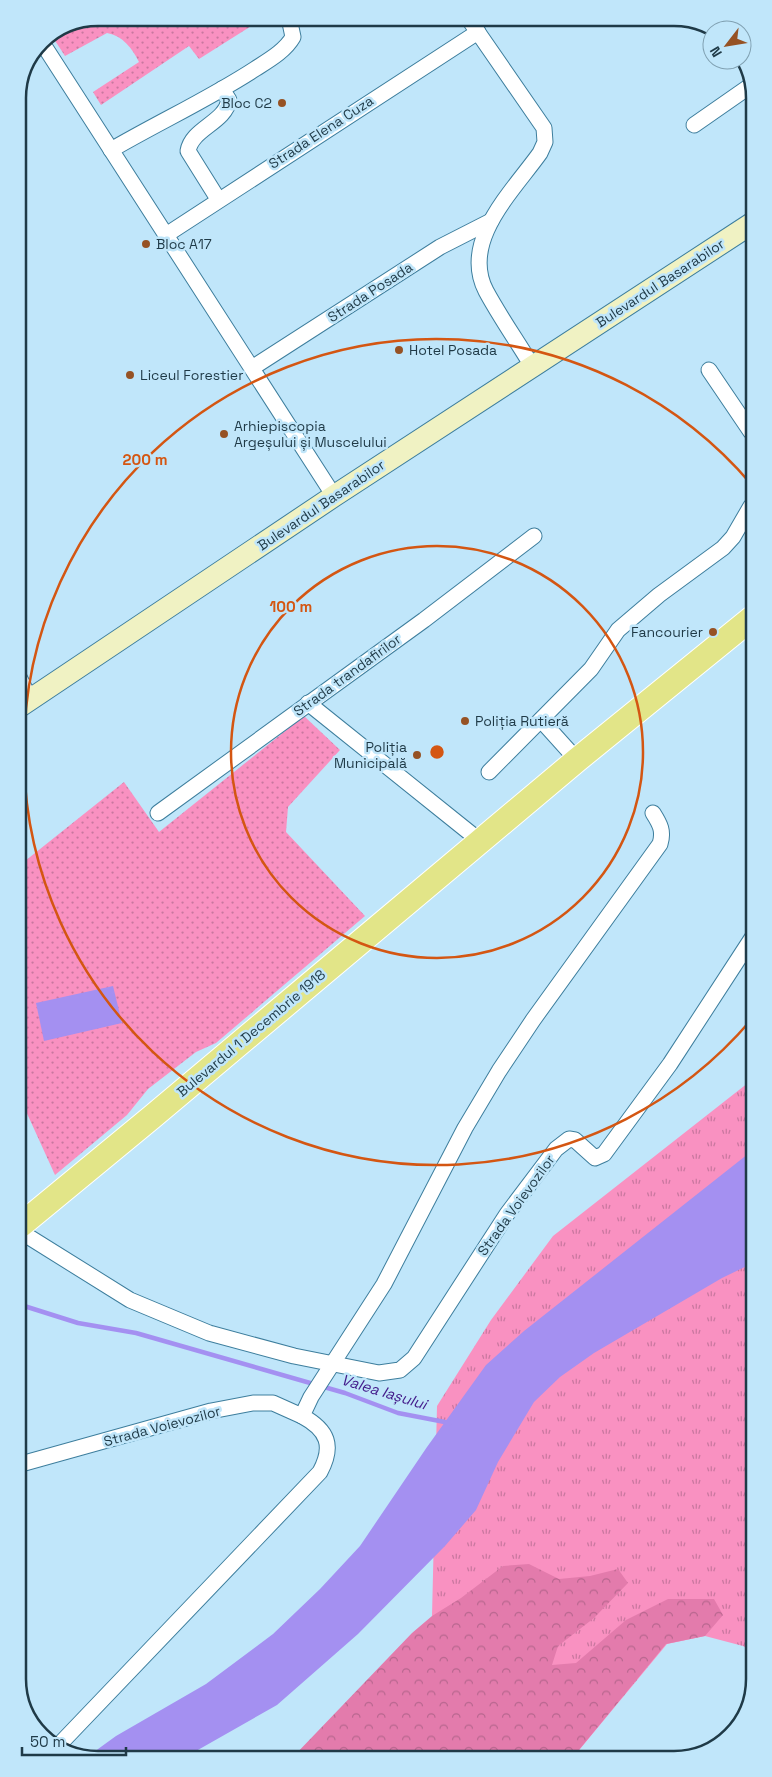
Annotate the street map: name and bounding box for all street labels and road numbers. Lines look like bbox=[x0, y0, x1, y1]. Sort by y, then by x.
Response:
street label: Strada Elena Cuza bbox=[265, 91, 377, 173]
street label: Bulevardul Basarabilor bbox=[592, 235, 728, 331]
street label: Strada Posada bbox=[324, 258, 416, 326]
street label: Bulevardul Basarabilor bbox=[254, 456, 388, 554]
street label: Strada trandafirilor bbox=[290, 630, 404, 720]
street label: Bulevardul 1 Decembrie 1918 bbox=[173, 965, 329, 1101]
street label: Strada Voievozilor bbox=[473, 1151, 559, 1259]
street label: Strada Voievozilor bbox=[102, 1402, 222, 1450]

